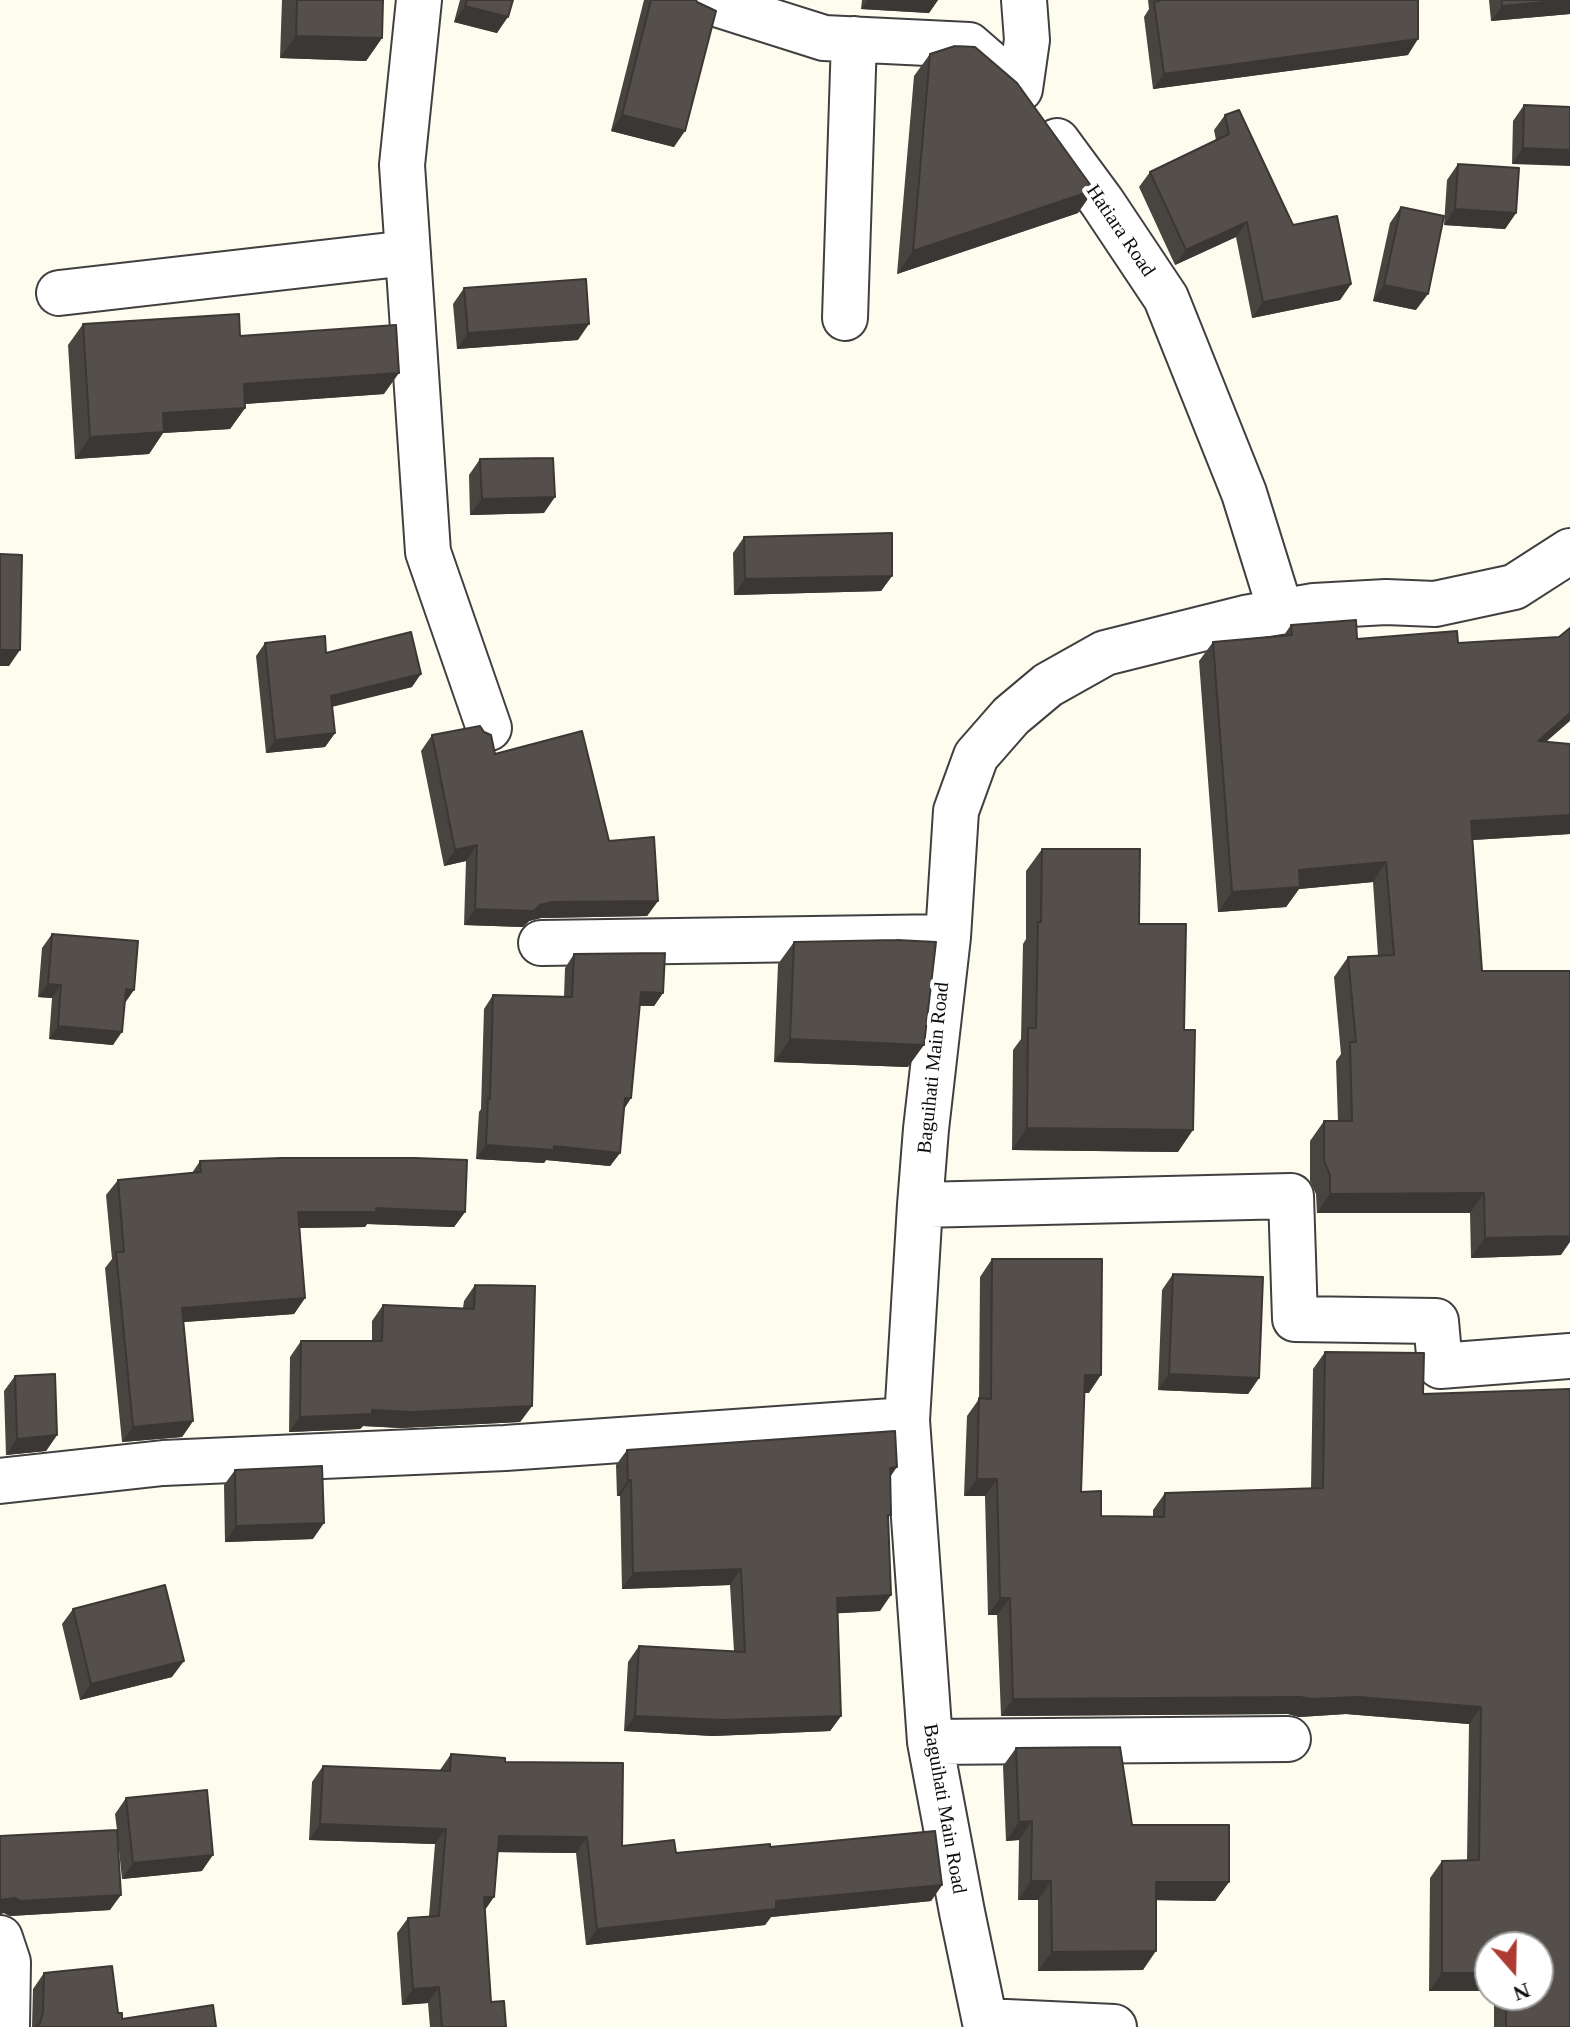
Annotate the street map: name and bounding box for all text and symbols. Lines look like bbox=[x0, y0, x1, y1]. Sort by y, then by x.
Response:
street label: Hatiara Road bbox=[1080, 180, 1160, 282]
street label: Baguihati Main Road bbox=[913, 981, 955, 1155]
street label: Baguihati Main Road bbox=[917, 1722, 971, 1896]
north arrow bbox=[1474, 1931, 1554, 2011]
text: N bbox=[1510, 1978, 1533, 2007]

